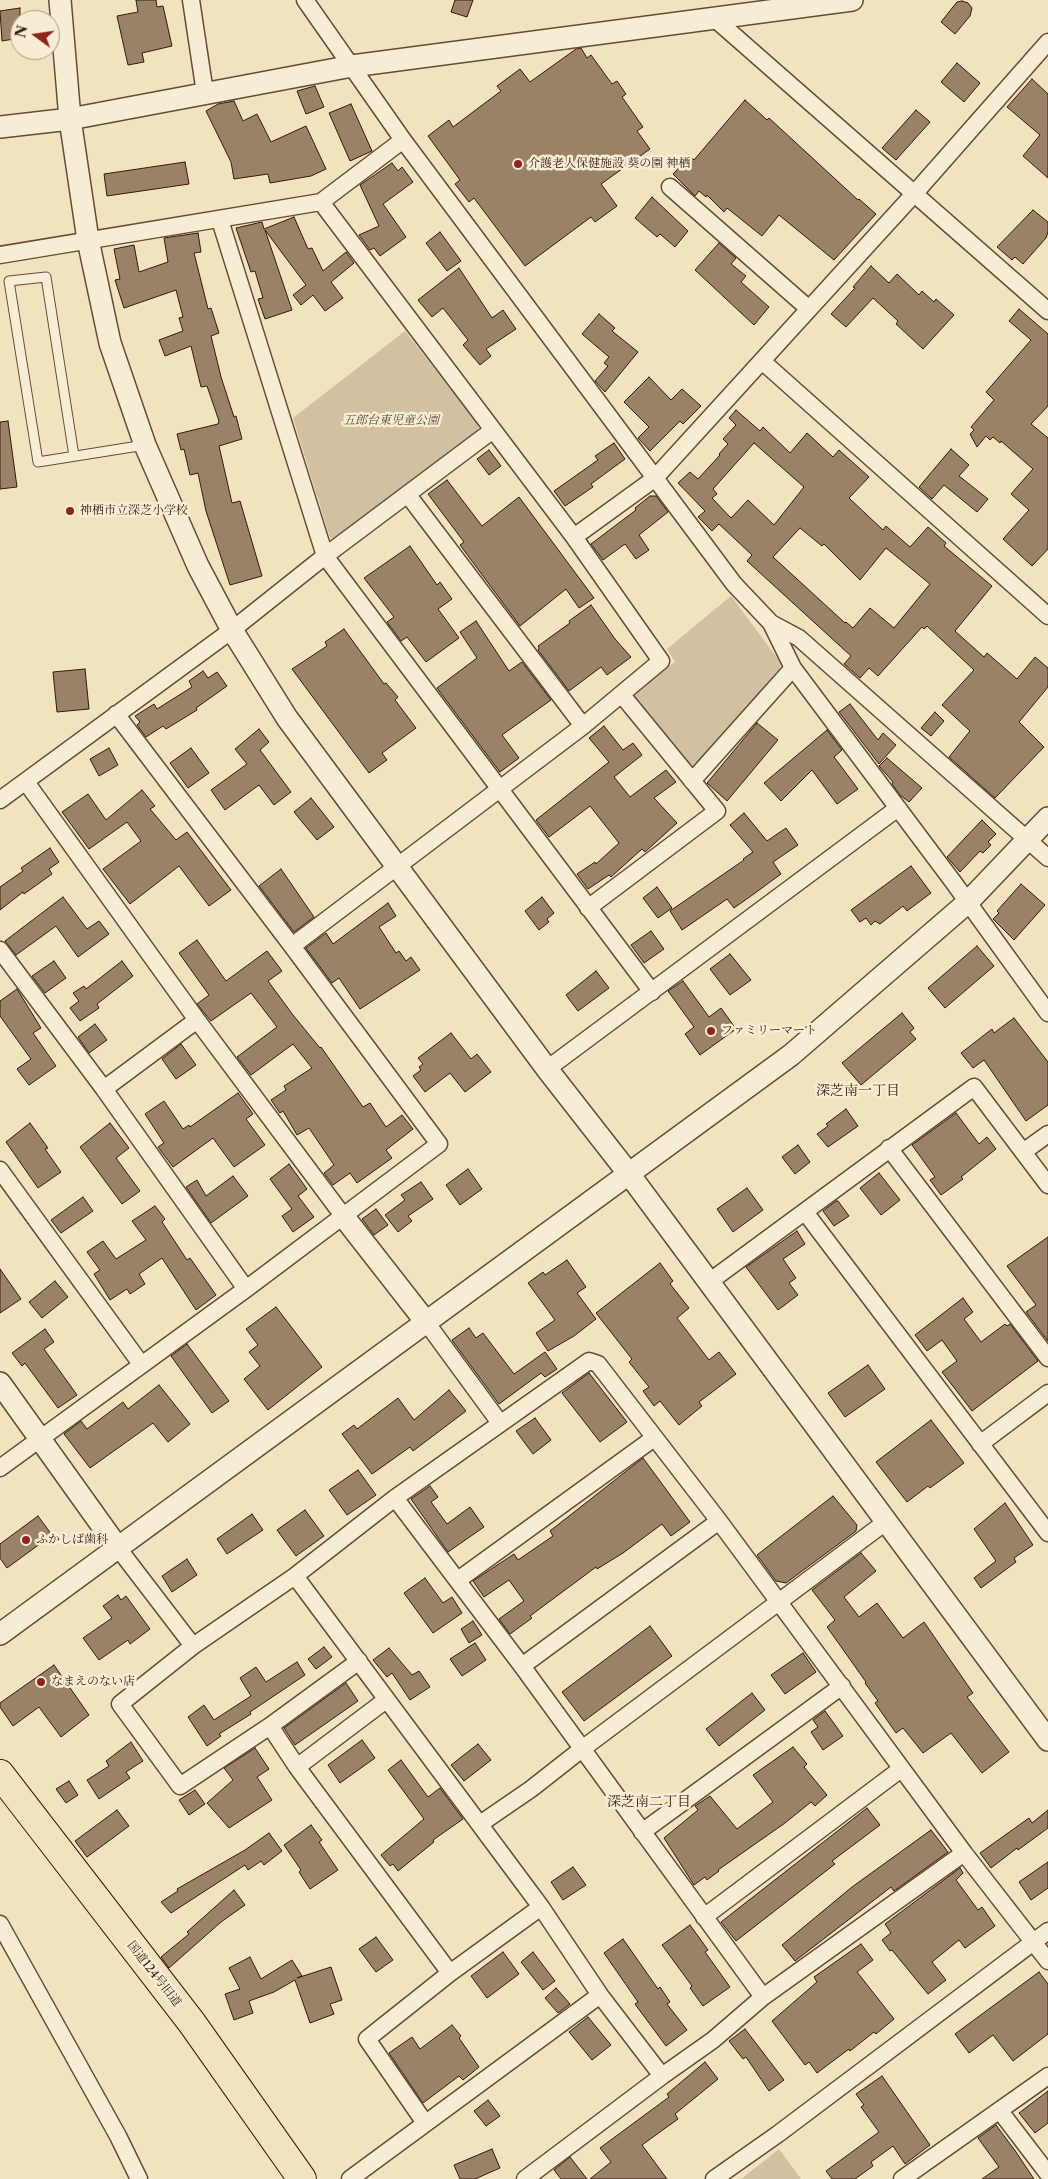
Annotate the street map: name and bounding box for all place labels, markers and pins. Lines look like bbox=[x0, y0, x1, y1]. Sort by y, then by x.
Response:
place label: 介護老人保健施設 葵の園 神栖 bbox=[528, 157, 690, 171]
marker: 介護老人保健施設 葵の園 神栖 bbox=[512, 158, 524, 170]
place label: 神栖市立深芝小学校 bbox=[80, 504, 188, 518]
marker: 神栖市立深芝小学校 bbox=[64, 505, 76, 517]
place label: ファミリーマート bbox=[721, 1024, 817, 1038]
marker: ファミリーマート bbox=[705, 1025, 717, 1037]
place label: ふかしば歯科 bbox=[36, 1533, 108, 1547]
marker: ふかしば歯科 bbox=[20, 1534, 32, 1546]
place label: なまえのない店 bbox=[51, 1675, 135, 1689]
marker: なまえのない店 bbox=[35, 1676, 47, 1688]

